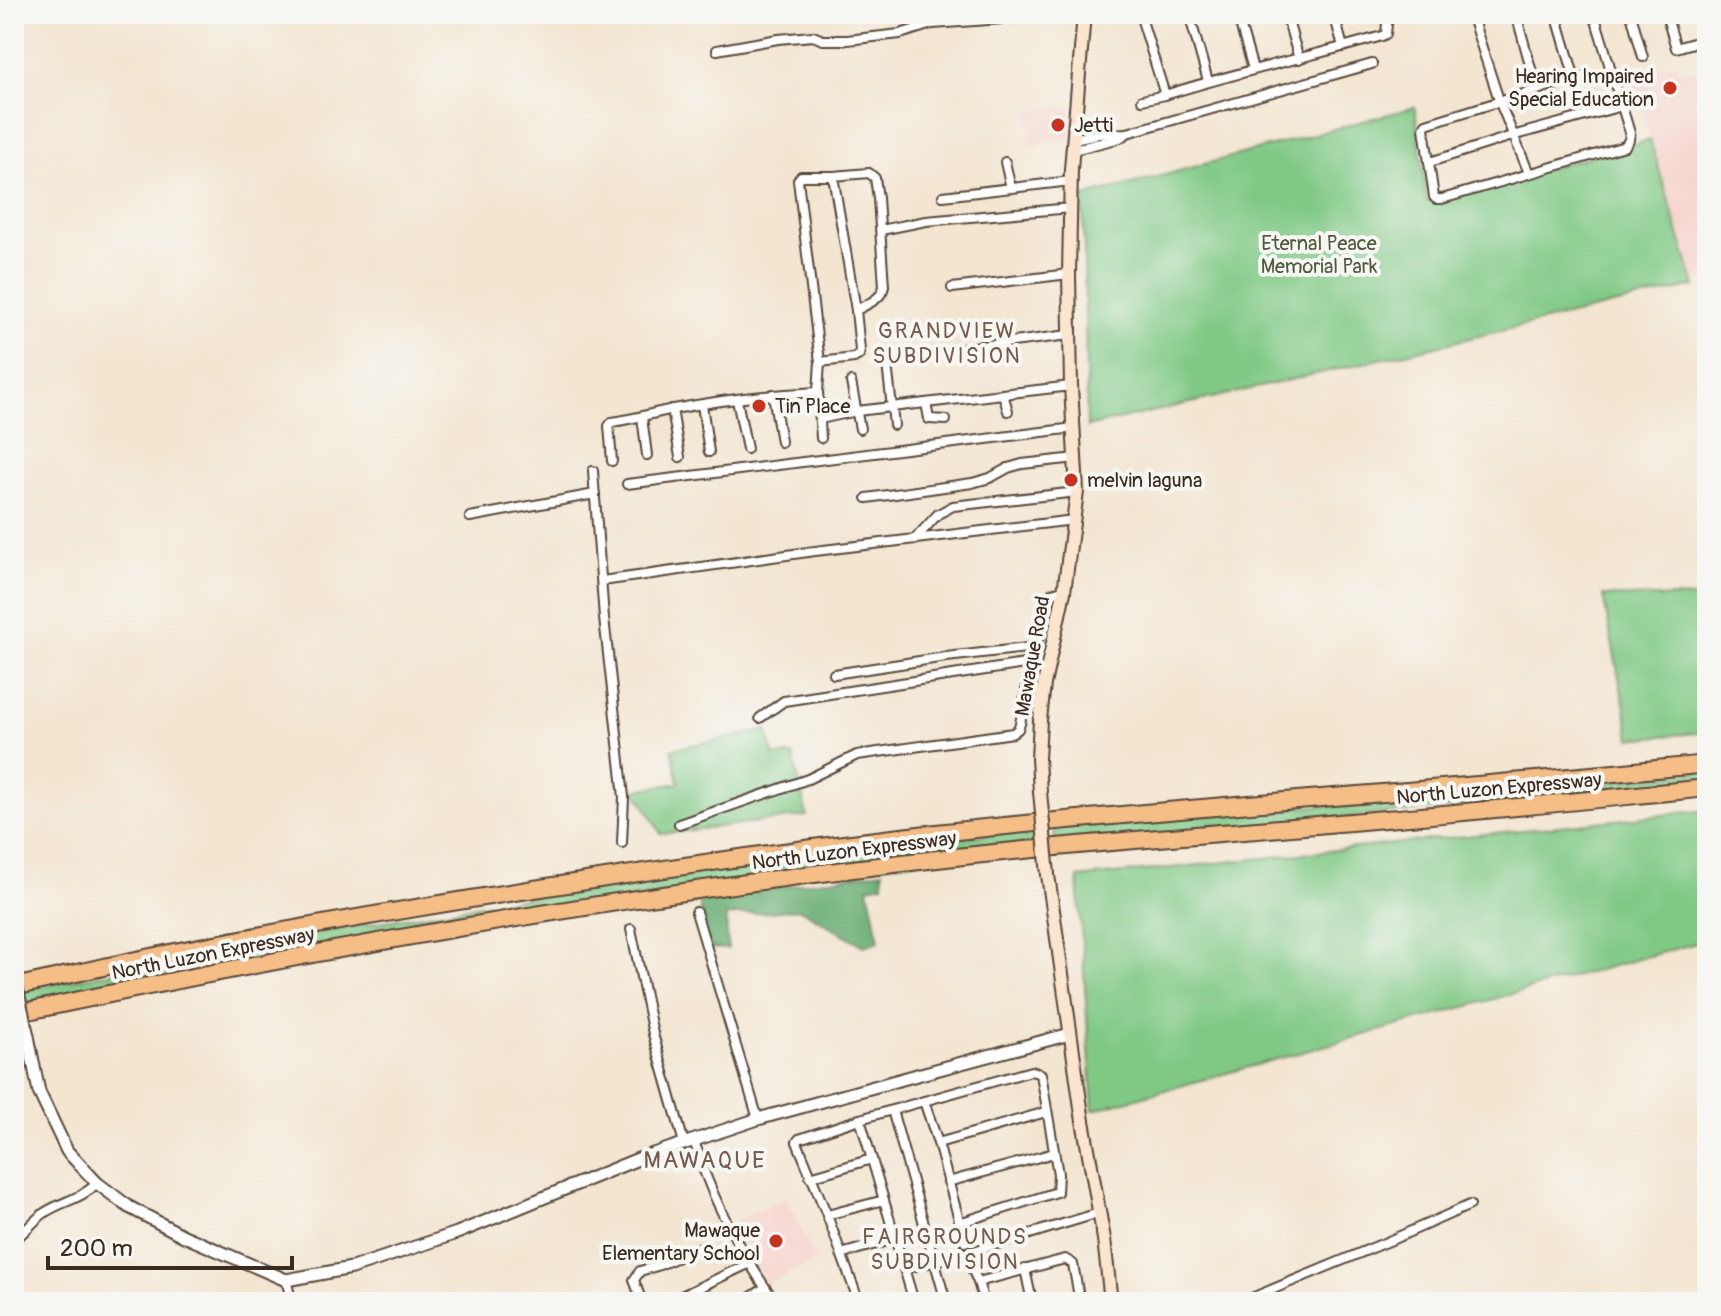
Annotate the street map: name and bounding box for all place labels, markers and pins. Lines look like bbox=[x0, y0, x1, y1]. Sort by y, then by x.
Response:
place label: Hearing Impaired Special Education bbox=[1508, 64, 1654, 112]
marker: Hearing Impaired Special Education bbox=[1661, 79, 1679, 97]
place label: Jetti bbox=[1074, 113, 1113, 138]
marker: Jetti bbox=[1049, 116, 1067, 134]
place label: Tin Place bbox=[775, 394, 850, 419]
marker: Tin Place bbox=[750, 397, 768, 415]
place label: melvin laguna bbox=[1087, 468, 1202, 493]
marker: melvin laguna bbox=[1062, 471, 1080, 489]
place label: Mawaque Elementary School bbox=[602, 1218, 760, 1266]
marker: Mawaque Elementary School bbox=[767, 1232, 785, 1250]

